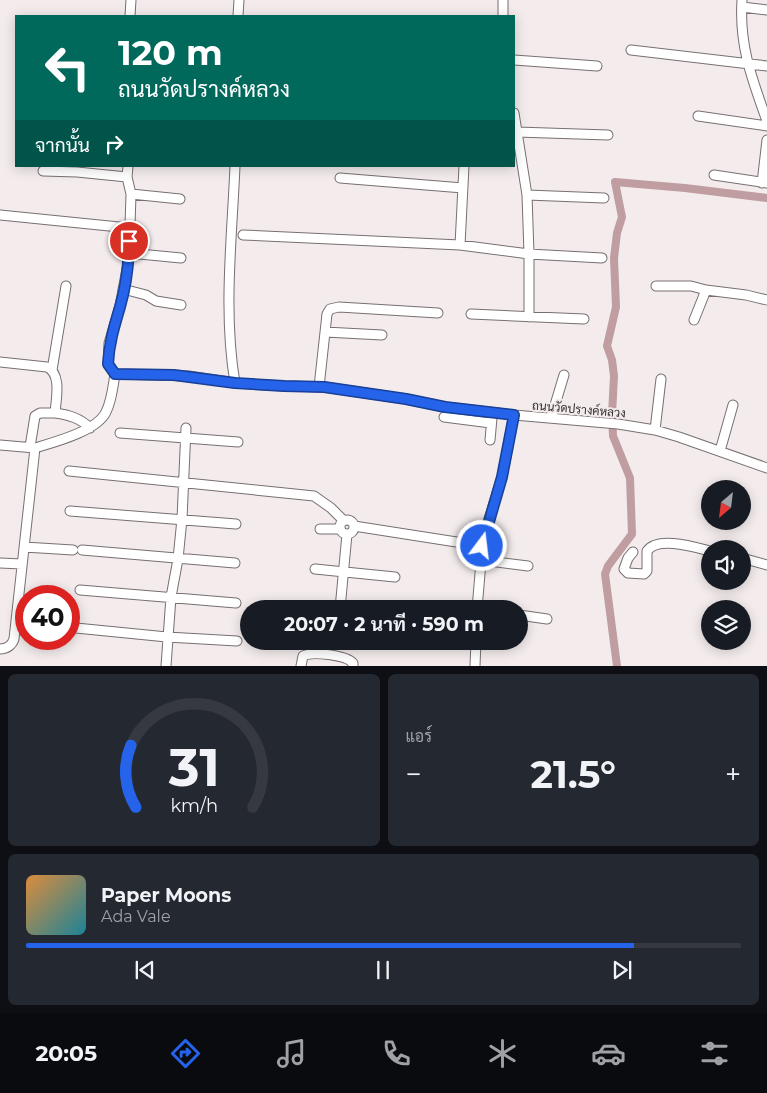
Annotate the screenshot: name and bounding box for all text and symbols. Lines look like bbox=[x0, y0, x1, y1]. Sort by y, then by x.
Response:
text: 120 m bbox=[118, 31, 223, 74]
icon: left bbox=[35, 35, 100, 100]
text: ถนนวัดปรางค์หลวง bbox=[118, 76, 290, 103]
icon: right bbox=[100, 130, 128, 158]
text: จากนั้น bbox=[35, 134, 90, 157]
pin bbox=[108, 220, 150, 262]
icon: arrive bbox=[115, 227, 143, 255]
street label: ถนนวัดปรางค์หลวง bbox=[532, 397, 626, 421]
north arrow bbox=[701, 480, 751, 530]
map controls bbox=[701, 480, 751, 650]
position arrow bbox=[455, 519, 507, 571]
button: sound bbox=[701, 540, 751, 590]
speed limit sign: 40 bbox=[15, 585, 80, 650]
button: layers bbox=[701, 600, 751, 650]
text: 20:07 · 2 นาที · 590 m bbox=[284, 613, 484, 636]
text: แอร์ bbox=[406, 727, 432, 746]
text: 31 bbox=[167, 736, 219, 799]
text: 21.5° bbox=[530, 751, 616, 798]
text: − bbox=[406, 757, 422, 791]
text: + bbox=[725, 757, 741, 791]
text: km/h bbox=[170, 795, 218, 816]
text: Paper Moons bbox=[101, 884, 231, 907]
text: Ada Vale bbox=[101, 907, 171, 926]
icon: previous bbox=[131, 956, 159, 984]
icon: pause bbox=[369, 956, 397, 984]
icon: next bbox=[608, 956, 636, 984]
icon: directions bbox=[168, 1036, 203, 1071]
icon: music bbox=[274, 1036, 309, 1071]
icon: phone bbox=[379, 1036, 414, 1071]
icon: climate bbox=[485, 1036, 520, 1071]
icon: car bbox=[591, 1036, 626, 1071]
icon: filters bbox=[697, 1036, 732, 1071]
text: 20:05 bbox=[35, 1040, 97, 1067]

